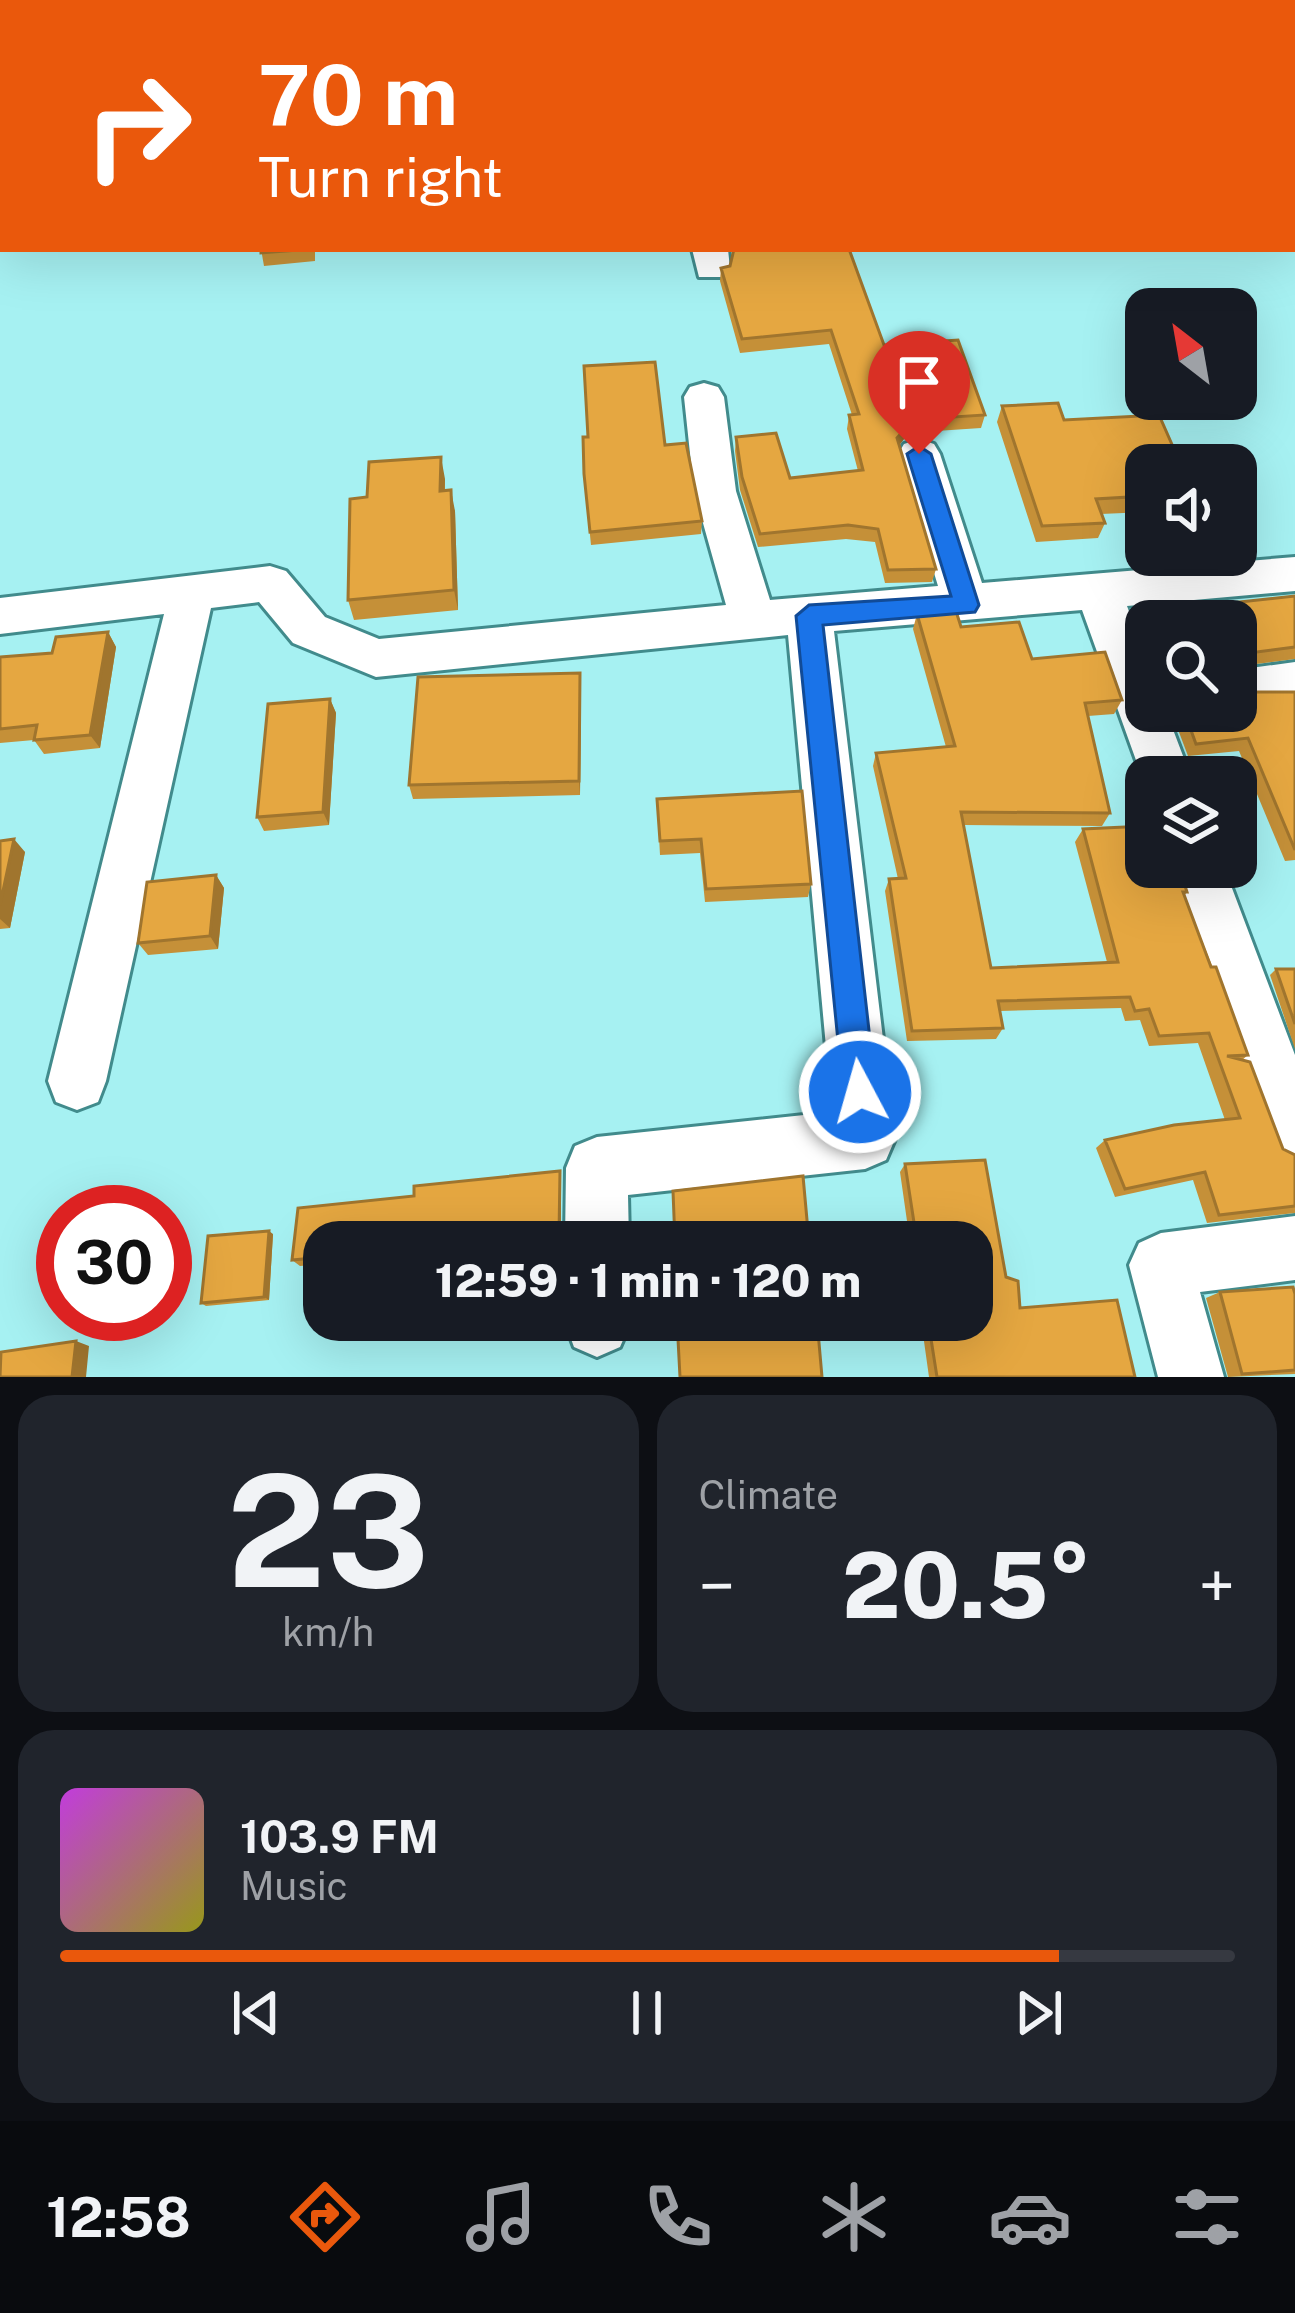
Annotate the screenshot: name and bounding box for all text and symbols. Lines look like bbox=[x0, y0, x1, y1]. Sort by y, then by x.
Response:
text: 70 m bbox=[258, 45, 458, 144]
icon: right bbox=[60, 48, 216, 204]
text: Turn right bbox=[258, 146, 503, 209]
north arrow bbox=[1125, 288, 1257, 420]
map controls bbox=[1125, 288, 1257, 888]
pin bbox=[868, 331, 970, 454]
icon: arrive bbox=[886, 349, 952, 415]
button: sound bbox=[1125, 444, 1257, 576]
button: search bbox=[1125, 600, 1257, 732]
button: layers bbox=[1125, 756, 1257, 888]
position arrow bbox=[797, 1029, 923, 1155]
speed limit sign: 30 bbox=[36, 1185, 192, 1341]
text: 12:59 · 1 min · 120 m bbox=[435, 1254, 861, 1307]
text: 23 bbox=[227, 1439, 430, 1622]
text: Climate bbox=[699, 1472, 838, 1518]
text: 20.5° bbox=[842, 1532, 1091, 1638]
text: − bbox=[699, 1547, 735, 1625]
text: + bbox=[1198, 1547, 1235, 1625]
text: km/h bbox=[282, 1609, 374, 1655]
text: 103.9 FM bbox=[240, 1810, 439, 1863]
text: Music bbox=[240, 1863, 348, 1909]
icon: previous bbox=[223, 1980, 289, 2046]
icon: pause bbox=[614, 1980, 680, 2046]
icon: next bbox=[1006, 1980, 1072, 2046]
icon: directions bbox=[283, 2175, 367, 2259]
icon: music bbox=[459, 2175, 543, 2259]
icon: phone bbox=[636, 2175, 720, 2259]
icon: climate bbox=[812, 2175, 896, 2259]
icon: car bbox=[988, 2175, 1072, 2259]
icon: filters bbox=[1165, 2175, 1249, 2259]
text: 12:58 bbox=[46, 2186, 191, 2249]

